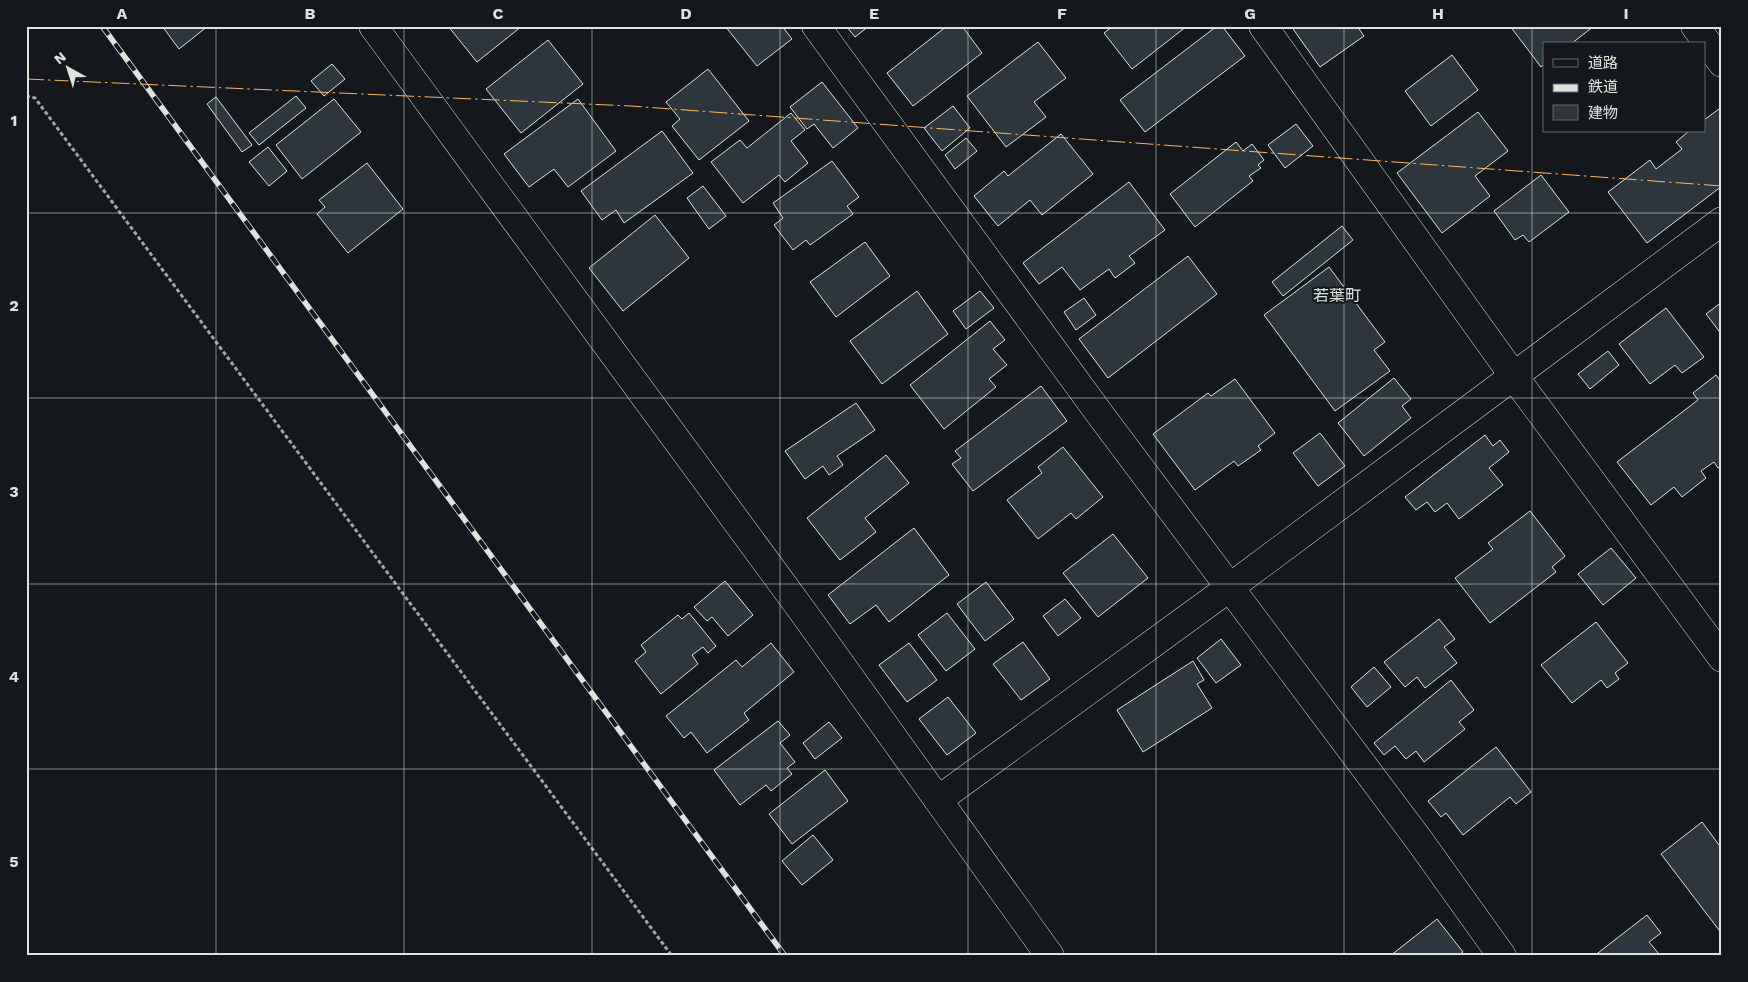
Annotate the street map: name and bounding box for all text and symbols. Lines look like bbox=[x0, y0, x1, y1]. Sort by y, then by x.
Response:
text: A bbox=[117, 4, 128, 23]
text: B bbox=[305, 4, 316, 23]
text: C bbox=[493, 4, 504, 23]
text: D bbox=[680, 4, 692, 23]
text: E bbox=[869, 4, 879, 23]
text: F bbox=[1057, 4, 1067, 23]
text: G bbox=[1244, 4, 1256, 23]
text: H bbox=[1432, 4, 1444, 23]
text: I bbox=[1623, 4, 1629, 23]
north arrow bbox=[42, 42, 92, 92]
legend bbox=[1543, 42, 1706, 132]
text: N bbox=[51, 48, 69, 67]
text: 道路 bbox=[1588, 54, 1618, 72]
text: 鉄道 bbox=[1588, 78, 1618, 96]
text: 建物 bbox=[1588, 104, 1618, 122]
text: 1 bbox=[11, 111, 17, 130]
district label: 若葉町 bbox=[1313, 286, 1361, 305]
text: 2 bbox=[9, 296, 19, 315]
text: 3 bbox=[9, 482, 19, 501]
text: 4 bbox=[9, 667, 19, 686]
text: 5 bbox=[9, 852, 19, 871]

